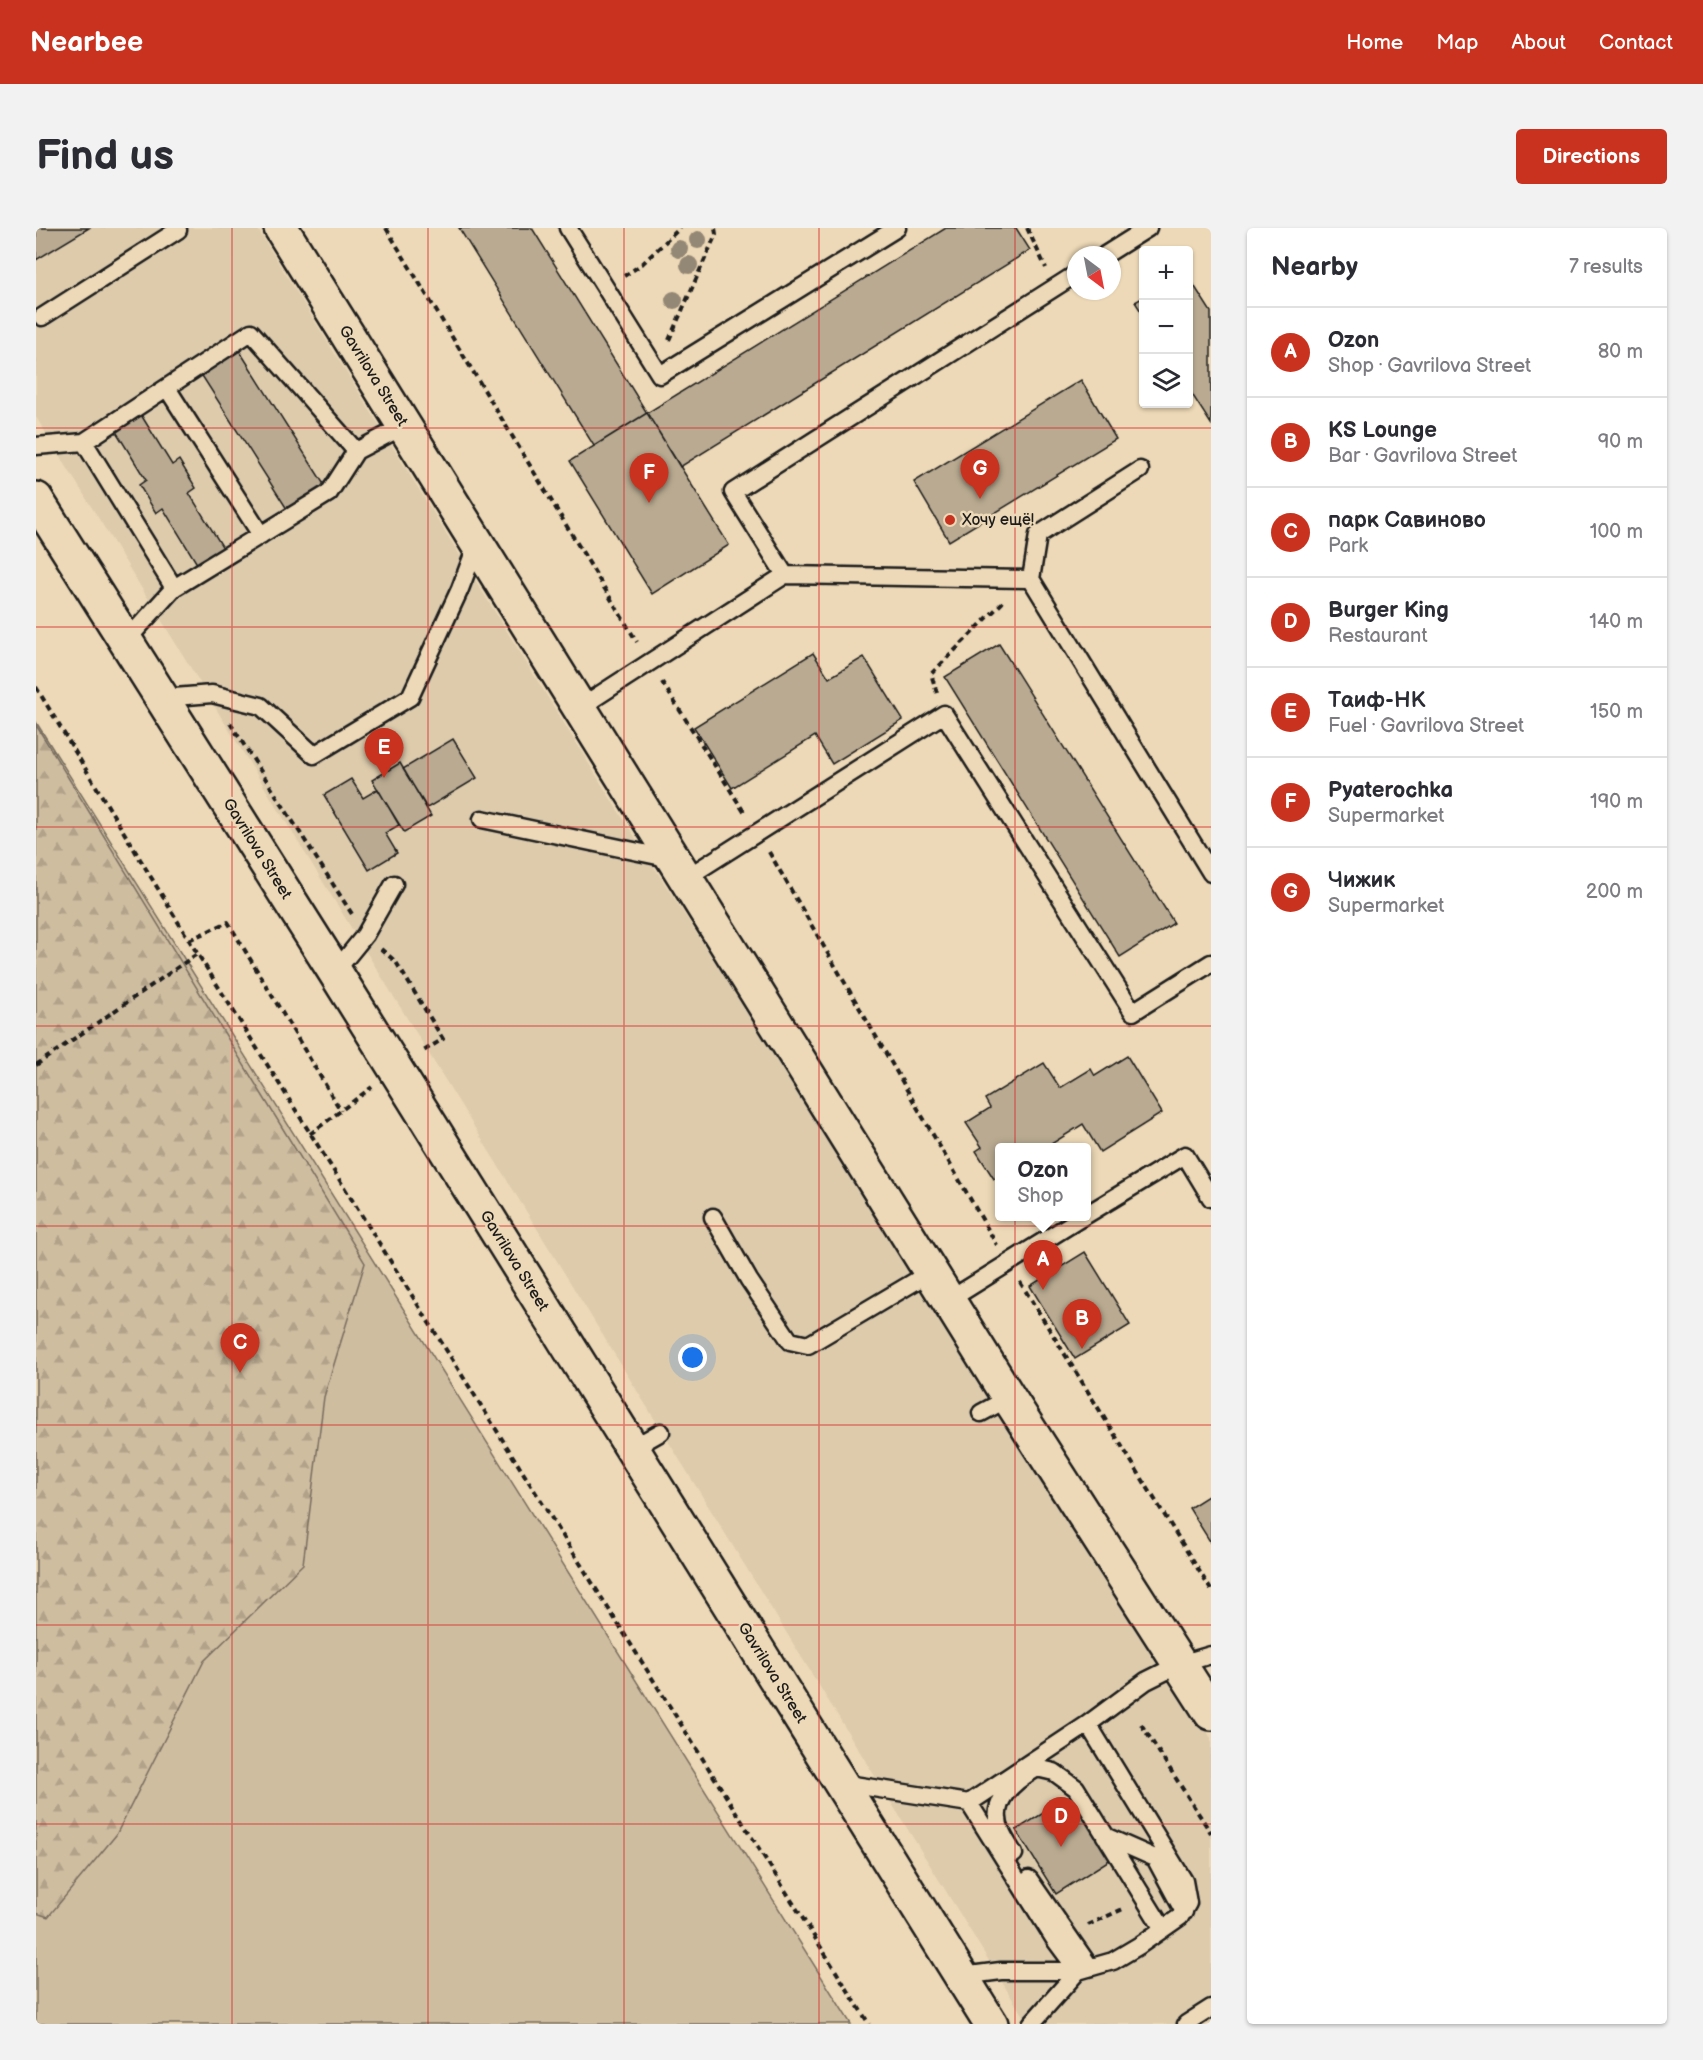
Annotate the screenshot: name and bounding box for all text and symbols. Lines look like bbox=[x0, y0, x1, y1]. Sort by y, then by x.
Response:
text: Nearbee bbox=[30, 26, 143, 59]
text: Home bbox=[1346, 30, 1403, 55]
text: Map bbox=[1436, 30, 1478, 55]
text: About bbox=[1511, 30, 1566, 55]
text: Contact bbox=[1599, 30, 1673, 55]
button: Directions bbox=[1516, 129, 1667, 184]
text: Find us bbox=[36, 131, 174, 182]
north arrow bbox=[1067, 246, 1121, 300]
map controls bbox=[1139, 246, 1193, 408]
button: + bbox=[1139, 246, 1193, 300]
text: Nearby bbox=[1271, 252, 1358, 283]
text: 7 results bbox=[1569, 255, 1643, 279]
button: − bbox=[1139, 300, 1193, 354]
street label: Gavrilova Street bbox=[334, 322, 412, 430]
text: Ozon bbox=[1328, 327, 1379, 354]
text: A bbox=[1284, 340, 1297, 364]
text: 80 m bbox=[1598, 340, 1643, 364]
button: layers bbox=[1139, 354, 1193, 408]
text: Shop · Gavrilova Street bbox=[1328, 354, 1531, 378]
text: KS Lounge bbox=[1328, 417, 1437, 444]
text: B bbox=[1283, 430, 1298, 454]
text: 90 m bbox=[1598, 430, 1643, 454]
text: Bar · Gavrilova Street bbox=[1328, 444, 1517, 468]
pin: G bbox=[960, 450, 1000, 499]
pin: F bbox=[630, 454, 668, 503]
text: парк Савиново bbox=[1328, 507, 1486, 534]
place label: Хочу ещё! bbox=[962, 511, 1034, 530]
marker: Хочу ещё! bbox=[943, 513, 957, 527]
text: C bbox=[1283, 520, 1298, 544]
text: 100 m bbox=[1590, 520, 1643, 544]
text: Park bbox=[1328, 534, 1368, 558]
text: Burger King bbox=[1328, 597, 1449, 624]
text: D bbox=[1284, 610, 1297, 634]
text: 140 m bbox=[1589, 610, 1643, 634]
text: Restaurant bbox=[1328, 624, 1428, 648]
text: Таиф-НК bbox=[1328, 687, 1425, 714]
text: E bbox=[1284, 700, 1297, 724]
text: 150 m bbox=[1590, 700, 1643, 724]
text: Fuel · Gavrilova Street bbox=[1328, 714, 1524, 738]
pin: E bbox=[364, 728, 404, 778]
text: Pyaterochka bbox=[1328, 777, 1453, 804]
text: F bbox=[1284, 790, 1297, 814]
text: 190 m bbox=[1590, 790, 1643, 814]
street label: Gavrilova Street bbox=[218, 795, 296, 903]
text: Supermarket bbox=[1328, 804, 1444, 828]
text: Чижик bbox=[1328, 867, 1395, 894]
text: G bbox=[1283, 880, 1298, 904]
text: 200 m bbox=[1586, 880, 1643, 904]
text: Supermarket bbox=[1328, 894, 1444, 918]
popup bbox=[995, 1143, 1091, 1221]
text: Ozon bbox=[1017, 1157, 1069, 1184]
text: Shop bbox=[1017, 1184, 1064, 1208]
street label: Gavrilova Street bbox=[475, 1207, 553, 1315]
pin: A bbox=[1024, 1240, 1062, 1290]
pin: B bbox=[1062, 1300, 1102, 1349]
pin: C bbox=[220, 1324, 260, 1373]
your location bbox=[678, 1343, 707, 1372]
street label: Gavrilova Street bbox=[733, 1619, 811, 1727]
pin: D bbox=[1042, 1798, 1080, 1847]

